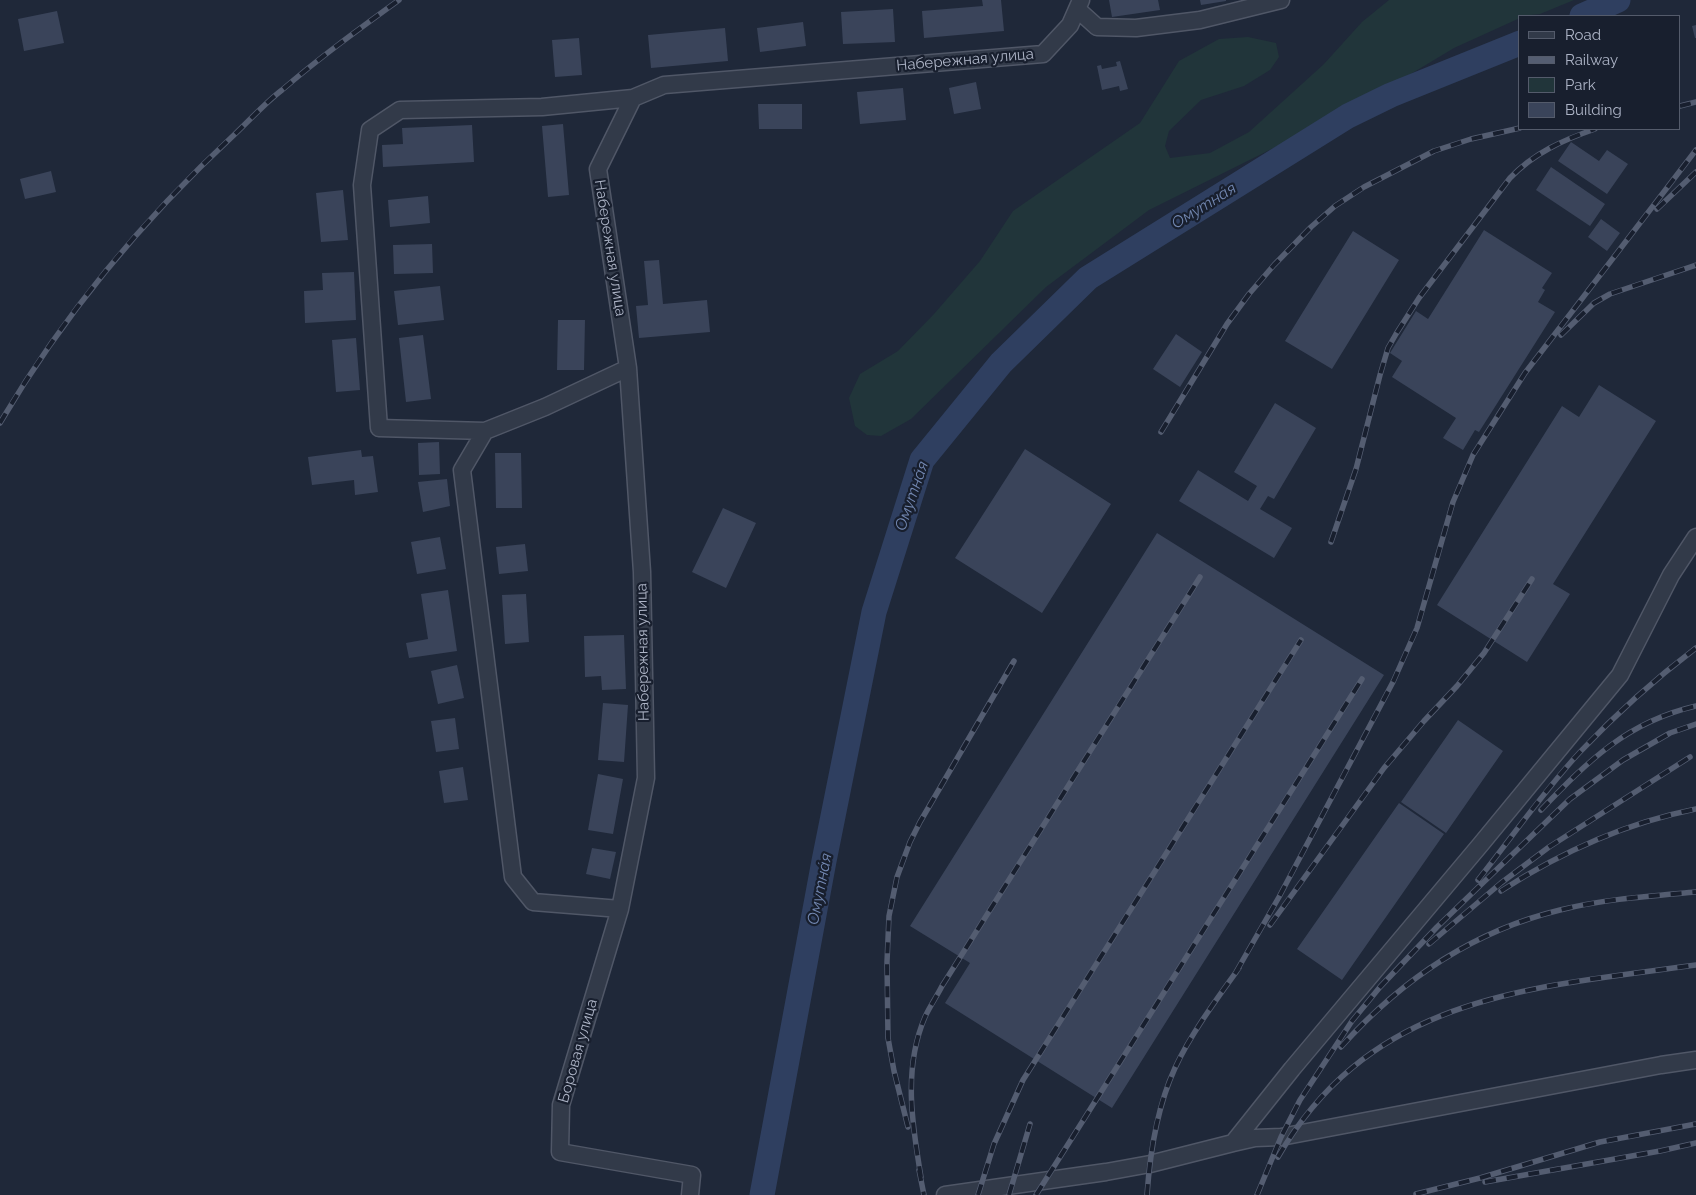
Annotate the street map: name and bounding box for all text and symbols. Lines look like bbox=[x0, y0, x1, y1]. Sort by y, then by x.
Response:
legend bbox=[1518, 15, 1681, 130]
text: Road bbox=[1565, 26, 1601, 44]
street label: Набережная улица bbox=[896, 45, 1034, 75]
text: Railway bbox=[1565, 51, 1618, 69]
text: Park bbox=[1565, 76, 1596, 94]
text: Building bbox=[1565, 101, 1622, 119]
street label: Набережная улица bbox=[590, 178, 630, 318]
water label: Омутна́я bbox=[1168, 179, 1240, 233]
water label: Омутна́я bbox=[891, 459, 933, 533]
street label: Набережная улица bbox=[633, 583, 653, 721]
water label: Омутна́я bbox=[804, 852, 836, 926]
street label: Боровая улица bbox=[555, 997, 601, 1105]

